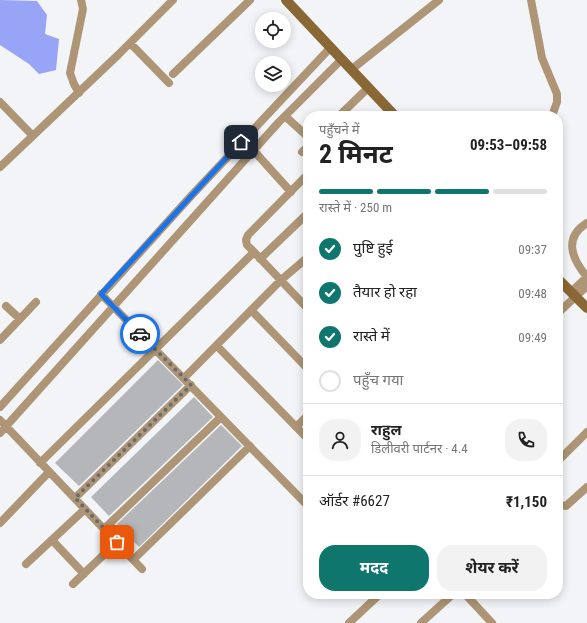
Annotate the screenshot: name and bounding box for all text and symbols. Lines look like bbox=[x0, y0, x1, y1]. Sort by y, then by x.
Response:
map controls bbox=[255, 12, 291, 92]
button: locate bbox=[255, 12, 291, 48]
button: layers bbox=[255, 56, 291, 92]
text: पहुँचने में bbox=[319, 122, 360, 137]
pin bbox=[224, 125, 258, 159]
icon: home bbox=[230, 131, 252, 153]
text: 09:53–09:58 bbox=[470, 136, 547, 154]
text: 2 मिनट bbox=[319, 139, 393, 169]
text: रास्ते में · 250 m bbox=[319, 200, 392, 215]
icon: check bbox=[319, 238, 341, 260]
text: पुष्टि हुई bbox=[353, 239, 393, 257]
text: 09:37 bbox=[518, 242, 547, 257]
icon: check bbox=[319, 282, 341, 304]
text: तैयार हो रहा bbox=[353, 283, 417, 301]
text: 09:48 bbox=[518, 286, 547, 301]
courier bbox=[120, 314, 160, 354]
icon: car bbox=[129, 323, 151, 345]
icon: check bbox=[319, 326, 341, 348]
text: रास्ते में bbox=[353, 327, 390, 345]
text: 09:49 bbox=[518, 330, 547, 345]
text: पहुँच गया bbox=[353, 371, 403, 389]
button: person bbox=[319, 419, 361, 461]
button: phone bbox=[505, 419, 547, 461]
text: राहुल bbox=[371, 421, 402, 439]
text: डिलीवरी पार्टनर · 4.4 bbox=[371, 441, 468, 456]
text: ऑर्डर #6627 bbox=[319, 492, 390, 510]
text: ₹1,150 bbox=[506, 493, 547, 511]
pin bbox=[100, 525, 134, 559]
icon: bag bbox=[106, 531, 128, 553]
button: मदद bbox=[319, 545, 429, 591]
button: शेयर करें bbox=[437, 545, 547, 591]

